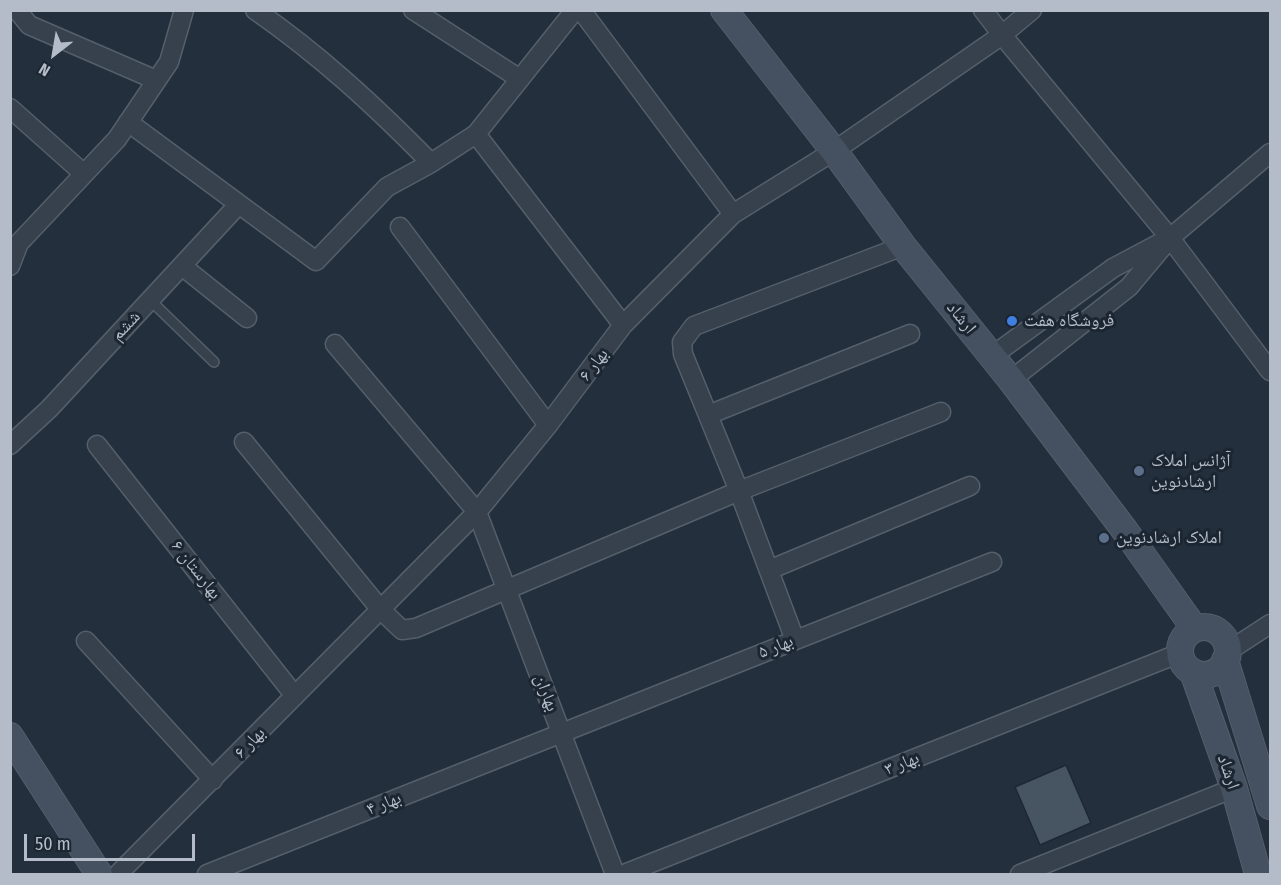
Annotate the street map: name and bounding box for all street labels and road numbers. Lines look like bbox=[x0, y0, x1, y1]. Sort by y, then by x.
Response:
street label: ارشاد bbox=[942, 298, 980, 338]
street label: ششم bbox=[107, 306, 145, 346]
street label: بهار ۶ bbox=[575, 344, 613, 386]
street label: بهارستان ۶ bbox=[166, 536, 226, 604]
street label: بهار ۵ bbox=[755, 630, 797, 664]
street label: بهاران bbox=[529, 671, 563, 715]
street label: بهار ۶ bbox=[230, 723, 270, 763]
street label: بهار ۳ bbox=[881, 747, 923, 781]
street label: ارشاد bbox=[1212, 752, 1244, 792]
street label: بهار ۴ bbox=[363, 787, 405, 821]

